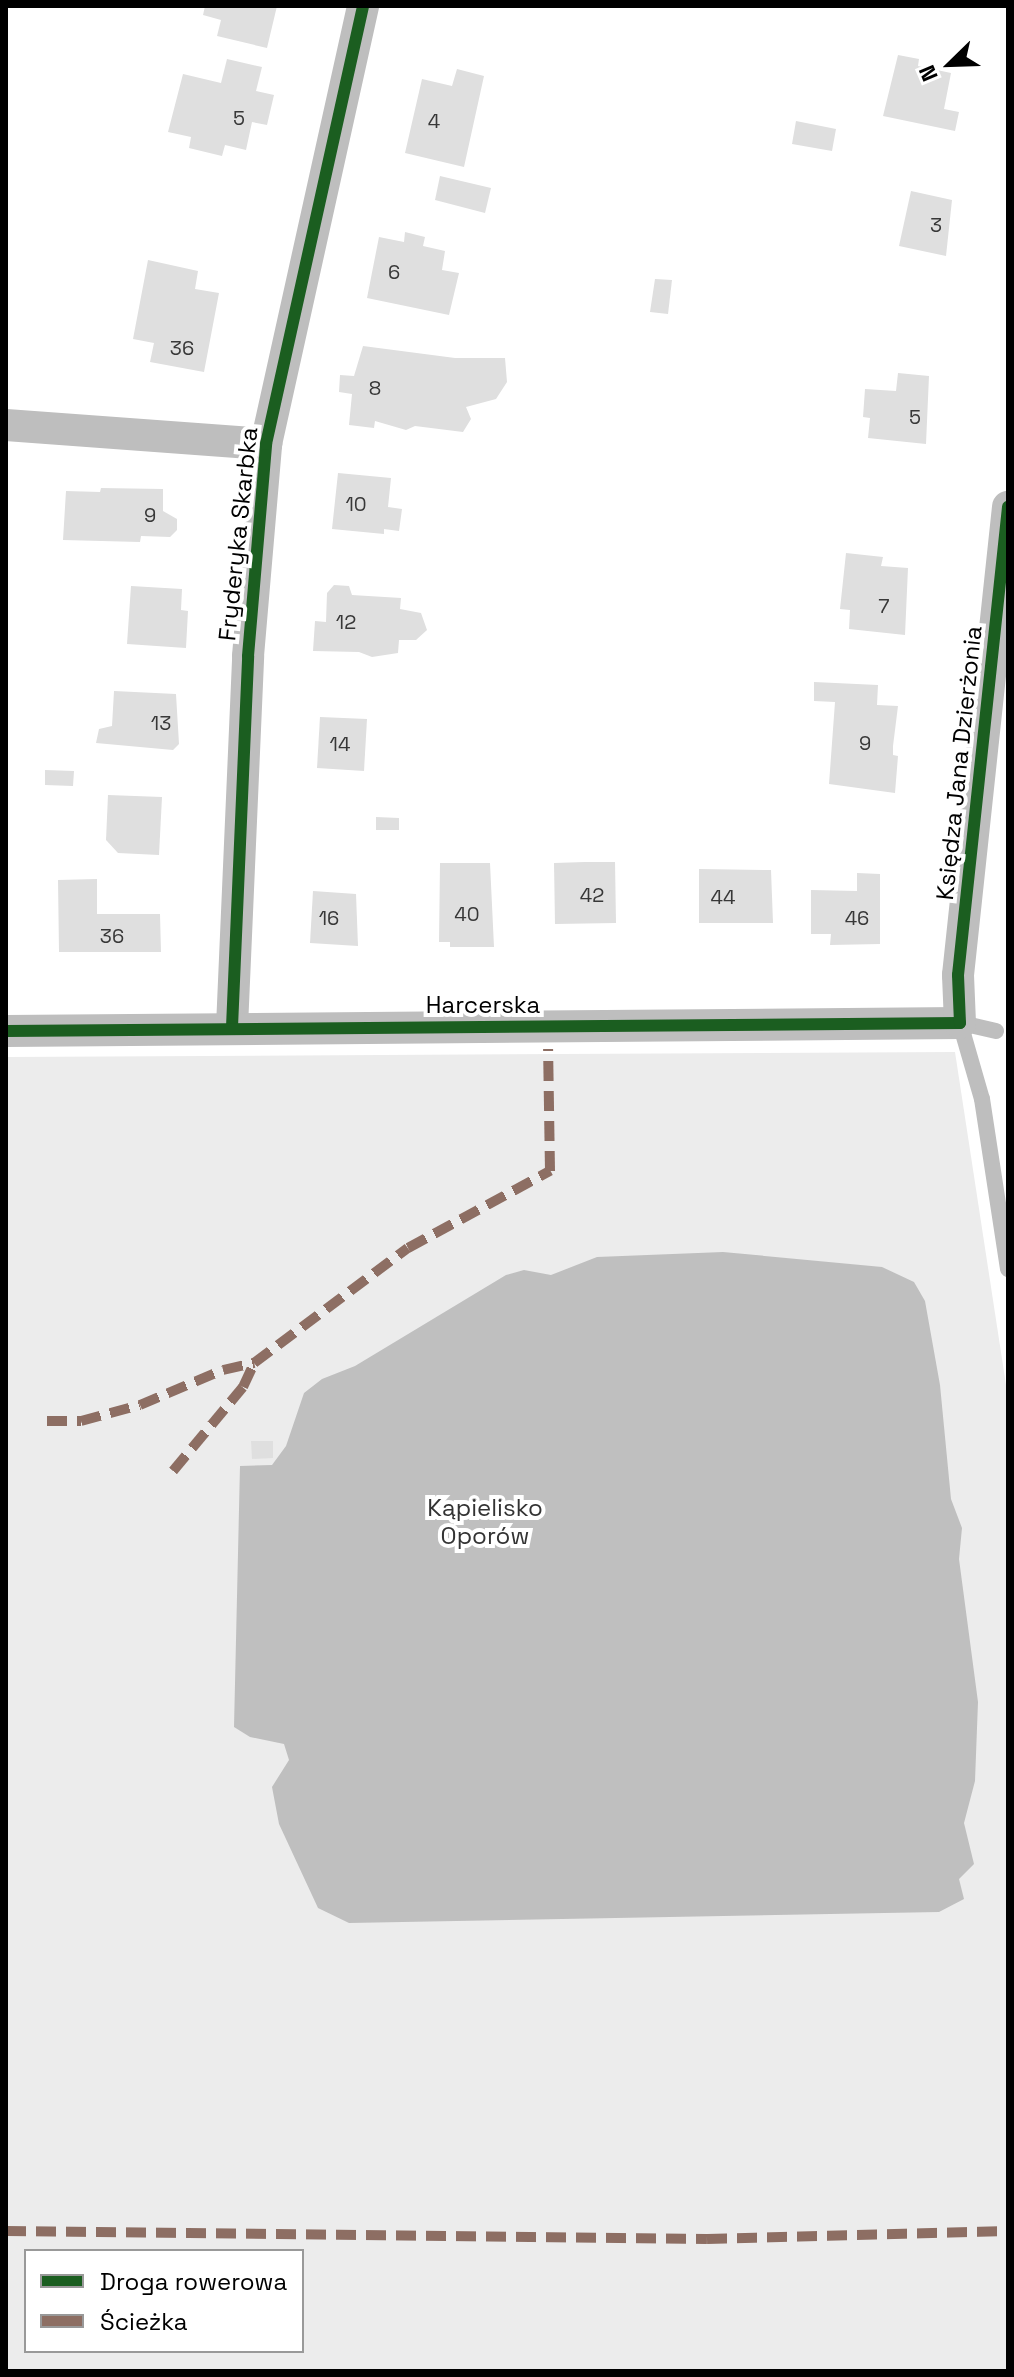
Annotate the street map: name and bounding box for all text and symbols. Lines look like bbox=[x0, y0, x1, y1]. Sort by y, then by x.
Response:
north arrow bbox=[910, 24, 990, 104]
text: N bbox=[912, 61, 944, 86]
house number: 5 bbox=[233, 106, 245, 130]
house number: 4 bbox=[428, 109, 440, 133]
house number: 3 bbox=[930, 213, 942, 237]
house number: 6 bbox=[388, 260, 400, 284]
house number: 36 bbox=[170, 336, 194, 360]
house number: 8 bbox=[369, 376, 381, 400]
house number: 5 bbox=[909, 405, 921, 429]
street label: Fryderyka Skarbka bbox=[212, 426, 264, 642]
house number: 10 bbox=[345, 492, 367, 516]
house number: 9 bbox=[144, 503, 156, 527]
house number: 7 bbox=[878, 594, 890, 618]
house number: 12 bbox=[336, 610, 356, 634]
street label: Księdza Jana Dzierżonia bbox=[930, 624, 988, 902]
house number: 13 bbox=[151, 711, 171, 735]
house number: 9 bbox=[859, 731, 871, 755]
house number: 14 bbox=[330, 732, 350, 756]
house number: 42 bbox=[580, 883, 604, 907]
house number: 44 bbox=[711, 885, 735, 909]
house number: 40 bbox=[454, 902, 480, 926]
house number: 16 bbox=[319, 906, 339, 930]
house number: 46 bbox=[845, 906, 869, 930]
house number: 36 bbox=[100, 924, 124, 948]
street label: Harcerska bbox=[426, 991, 540, 1019]
park label: Kąpielisko Oporów bbox=[427, 1494, 543, 1550]
legend bbox=[24, 2249, 304, 2353]
text: Droga rowerowa bbox=[100, 2266, 287, 2297]
text: Ścieżka bbox=[100, 2306, 188, 2337]

